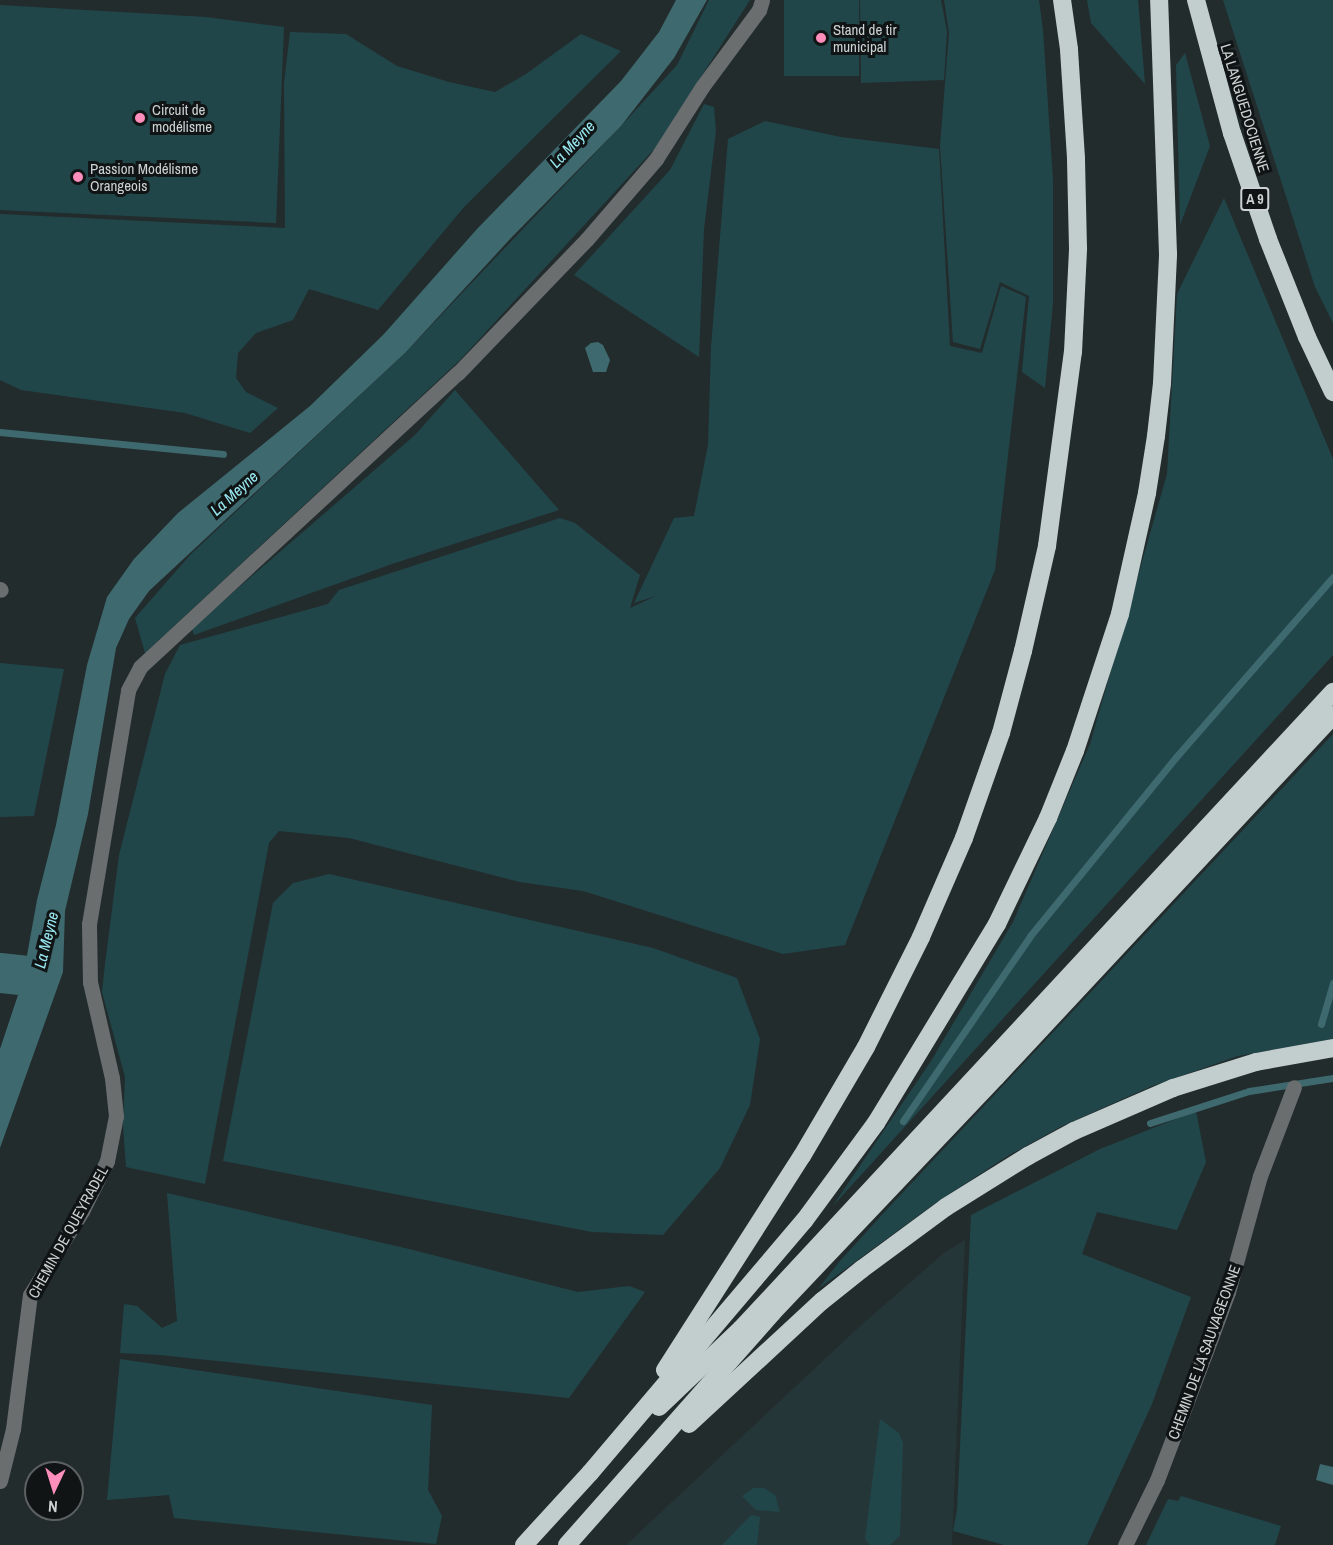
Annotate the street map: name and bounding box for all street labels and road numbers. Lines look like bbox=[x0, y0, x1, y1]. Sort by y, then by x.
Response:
street label: LA LANGUEDOCIENNE bbox=[1217, 41, 1273, 175]
road number: A 9 bbox=[1240, 188, 1270, 210]
street label: CHEMIN DE QUEYRADEL bbox=[24, 1163, 112, 1301]
street label: CHEMIN DE LA SAUVAGEONNE bbox=[1164, 1262, 1244, 1442]

